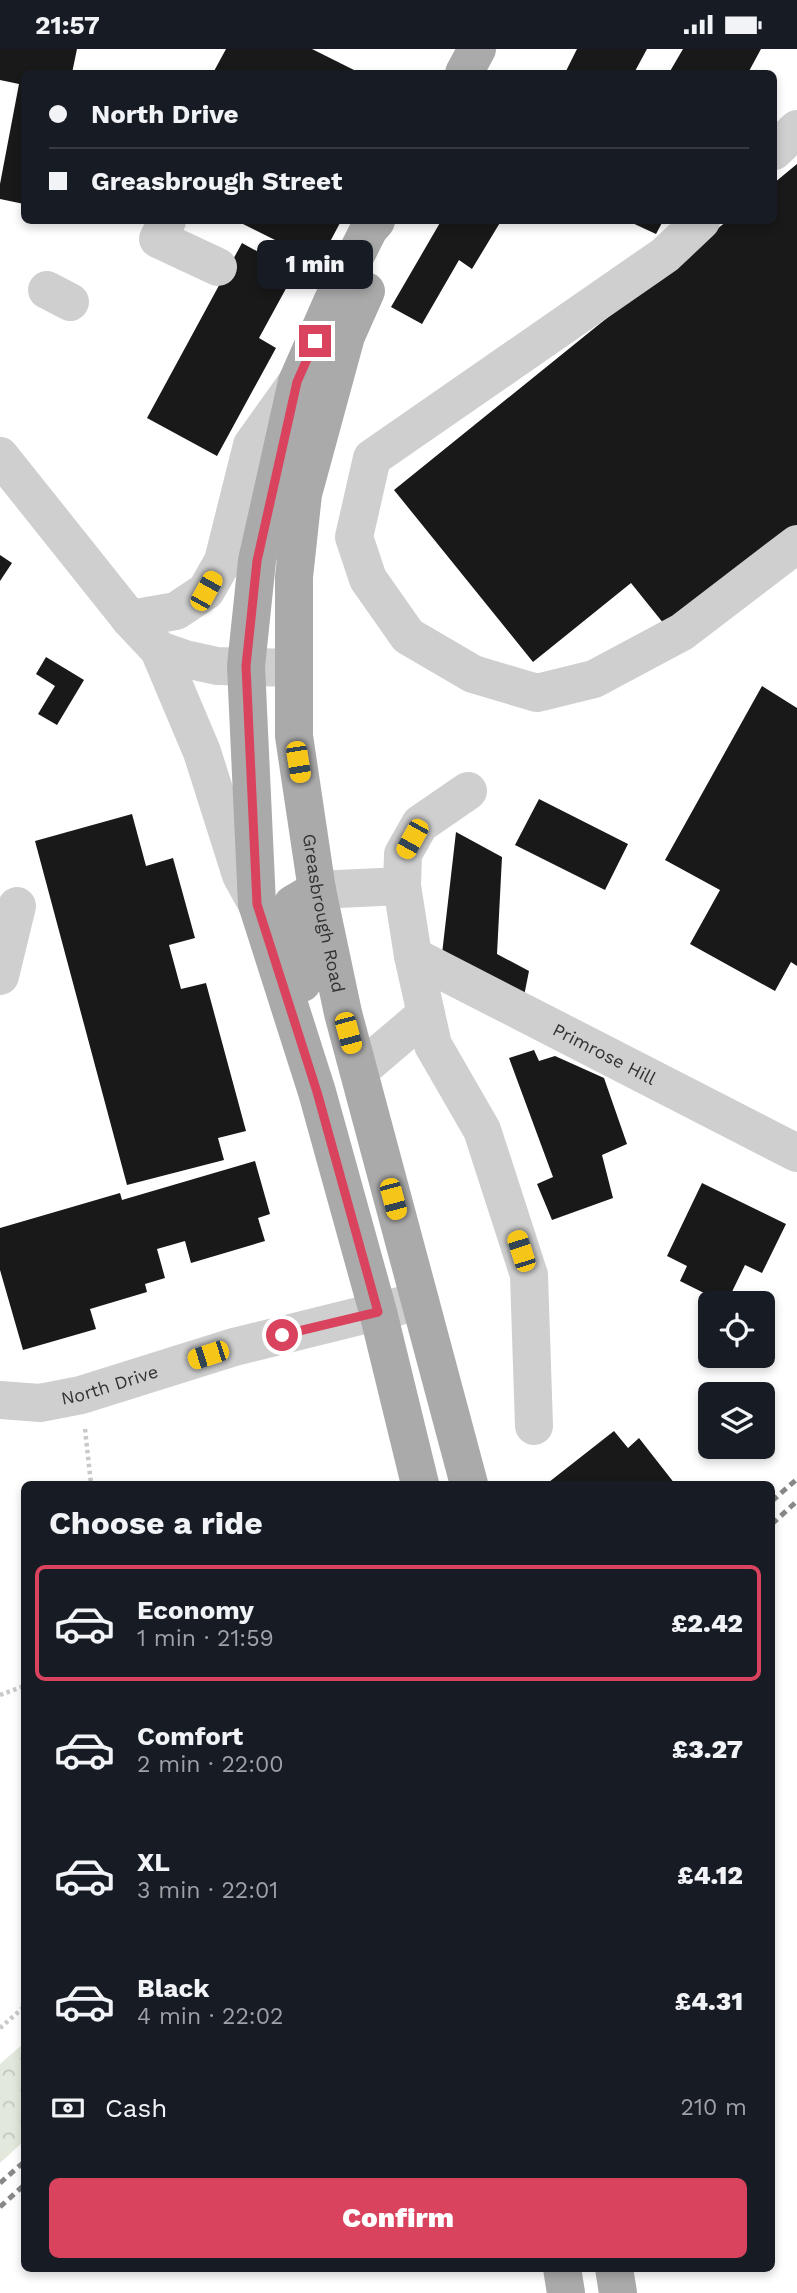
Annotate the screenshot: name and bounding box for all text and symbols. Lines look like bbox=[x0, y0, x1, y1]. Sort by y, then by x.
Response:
text: 21:57 bbox=[35, 10, 100, 40]
text: North Drive bbox=[91, 99, 239, 129]
text: Greasbrough Street bbox=[91, 166, 342, 196]
callout: 1 min bbox=[257, 239, 373, 289]
text: 1 min bbox=[285, 251, 345, 278]
route end bbox=[299, 325, 331, 357]
car bbox=[187, 568, 226, 614]
car bbox=[285, 740, 312, 784]
car bbox=[393, 816, 432, 862]
street label: Greasbrough Road bbox=[299, 832, 349, 994]
car bbox=[333, 1010, 364, 1056]
street label: Primrose Hill bbox=[549, 1019, 660, 1089]
car bbox=[378, 1176, 409, 1222]
car bbox=[505, 1228, 538, 1274]
map controls bbox=[698, 1291, 775, 1459]
button: locate bbox=[698, 1291, 775, 1368]
route start bbox=[266, 1319, 298, 1351]
car bbox=[185, 1339, 232, 1371]
street label: North Drive bbox=[59, 1360, 161, 1409]
button: layers bbox=[698, 1382, 775, 1459]
text: Choose a ride bbox=[49, 1504, 263, 1542]
icon: car bbox=[53, 1592, 116, 1655]
text: Economy bbox=[137, 1595, 254, 1625]
text: £2.42 bbox=[671, 1608, 743, 1638]
text: 1 min · 21:59 bbox=[137, 1625, 274, 1652]
icon: car bbox=[53, 1718, 116, 1781]
text: Comfort bbox=[137, 1721, 243, 1751]
text: £3.27 bbox=[672, 1734, 743, 1764]
text: 2 min · 22:00 bbox=[137, 1751, 284, 1778]
icon: car bbox=[53, 1844, 116, 1907]
text: XL bbox=[137, 1847, 170, 1877]
text: £4.12 bbox=[677, 1860, 743, 1890]
text: 3 min · 22:01 bbox=[137, 1877, 278, 1904]
icon: car bbox=[53, 1970, 116, 2033]
text: Black bbox=[137, 1973, 209, 2003]
text: £4.31 bbox=[675, 1986, 743, 2016]
text: 4 min · 22:02 bbox=[137, 2003, 283, 2030]
icon: cash bbox=[49, 2089, 87, 2127]
text: Cash bbox=[105, 2093, 167, 2123]
text: 210 m bbox=[681, 2094, 747, 2121]
button: Confirm bbox=[49, 2178, 747, 2258]

